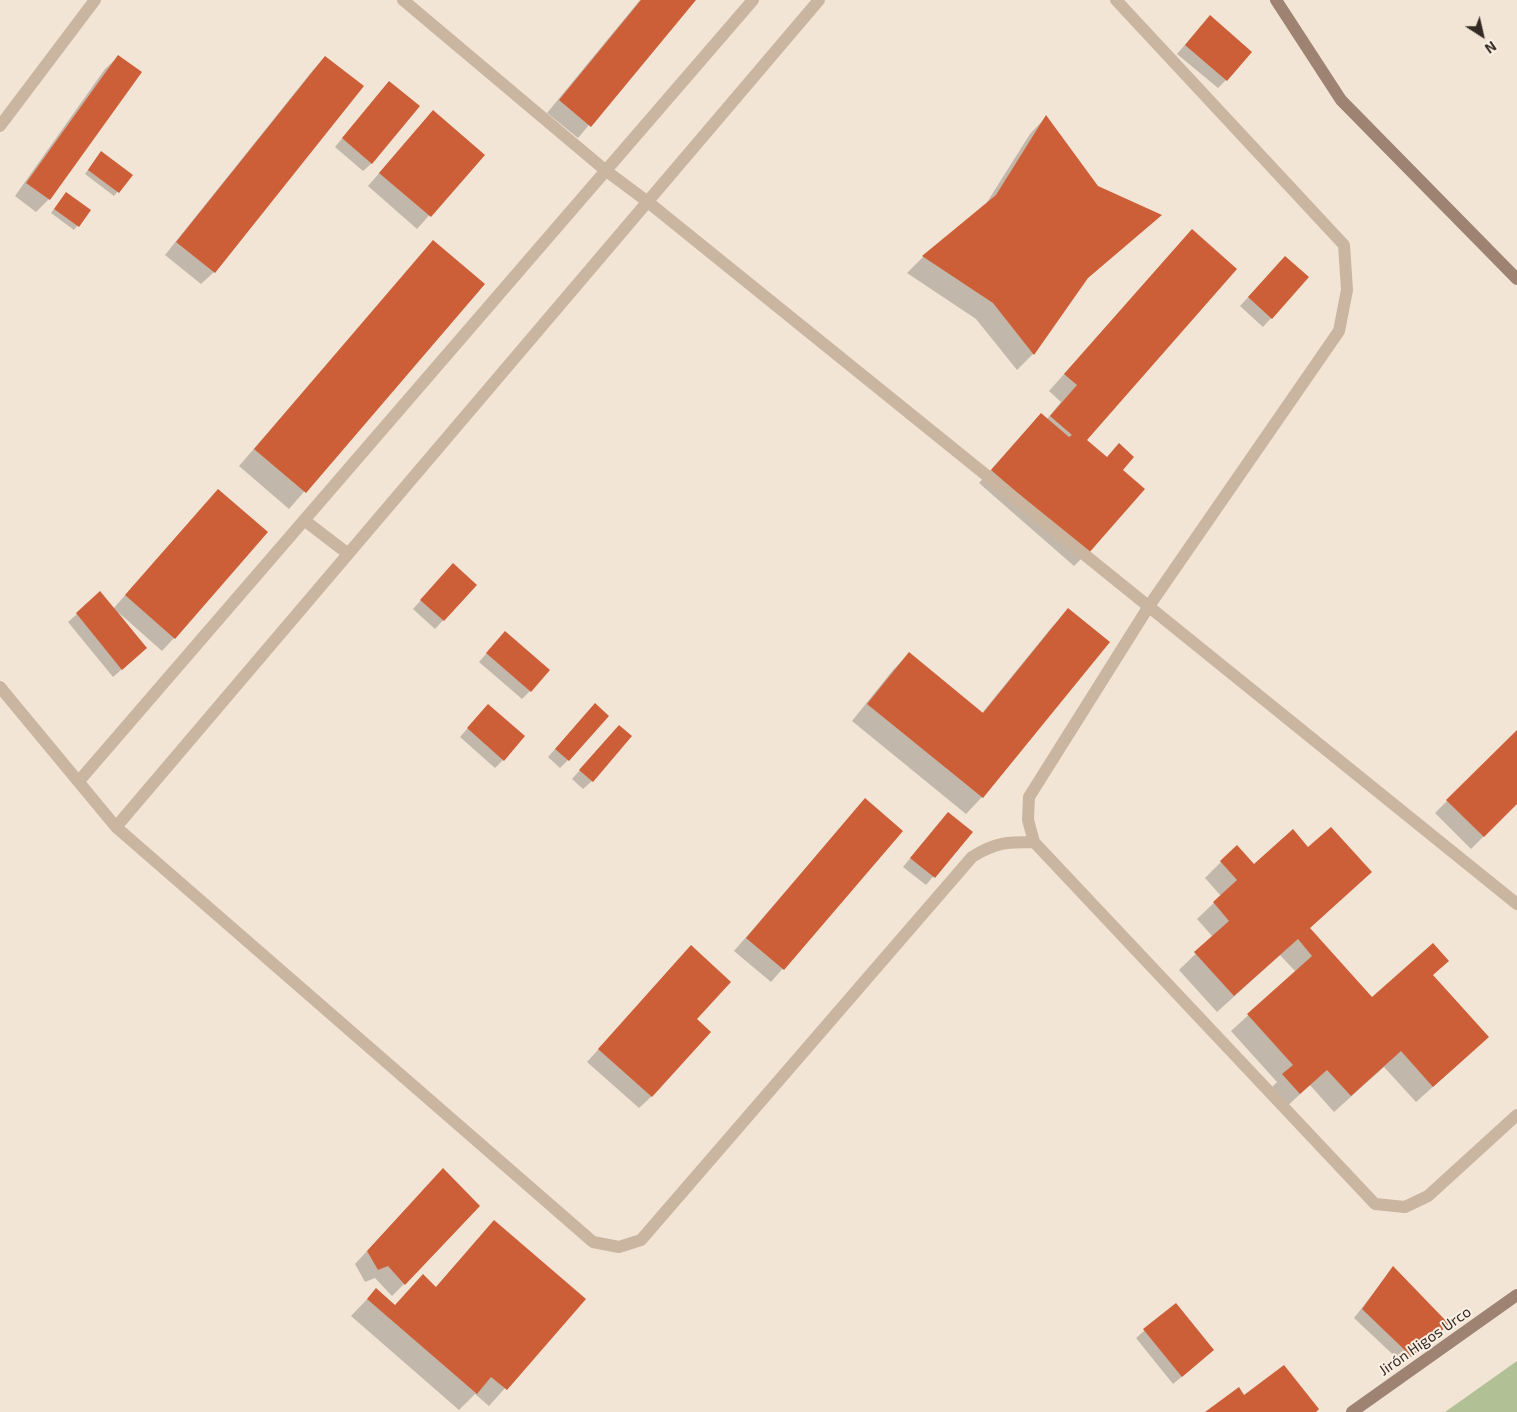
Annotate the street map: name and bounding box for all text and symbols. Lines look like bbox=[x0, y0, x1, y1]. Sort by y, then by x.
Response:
north arrow bbox=[1457, 10, 1507, 60]
text: N bbox=[1482, 38, 1500, 58]
street label: Jirón Higos Urco bbox=[1375, 1303, 1475, 1379]

